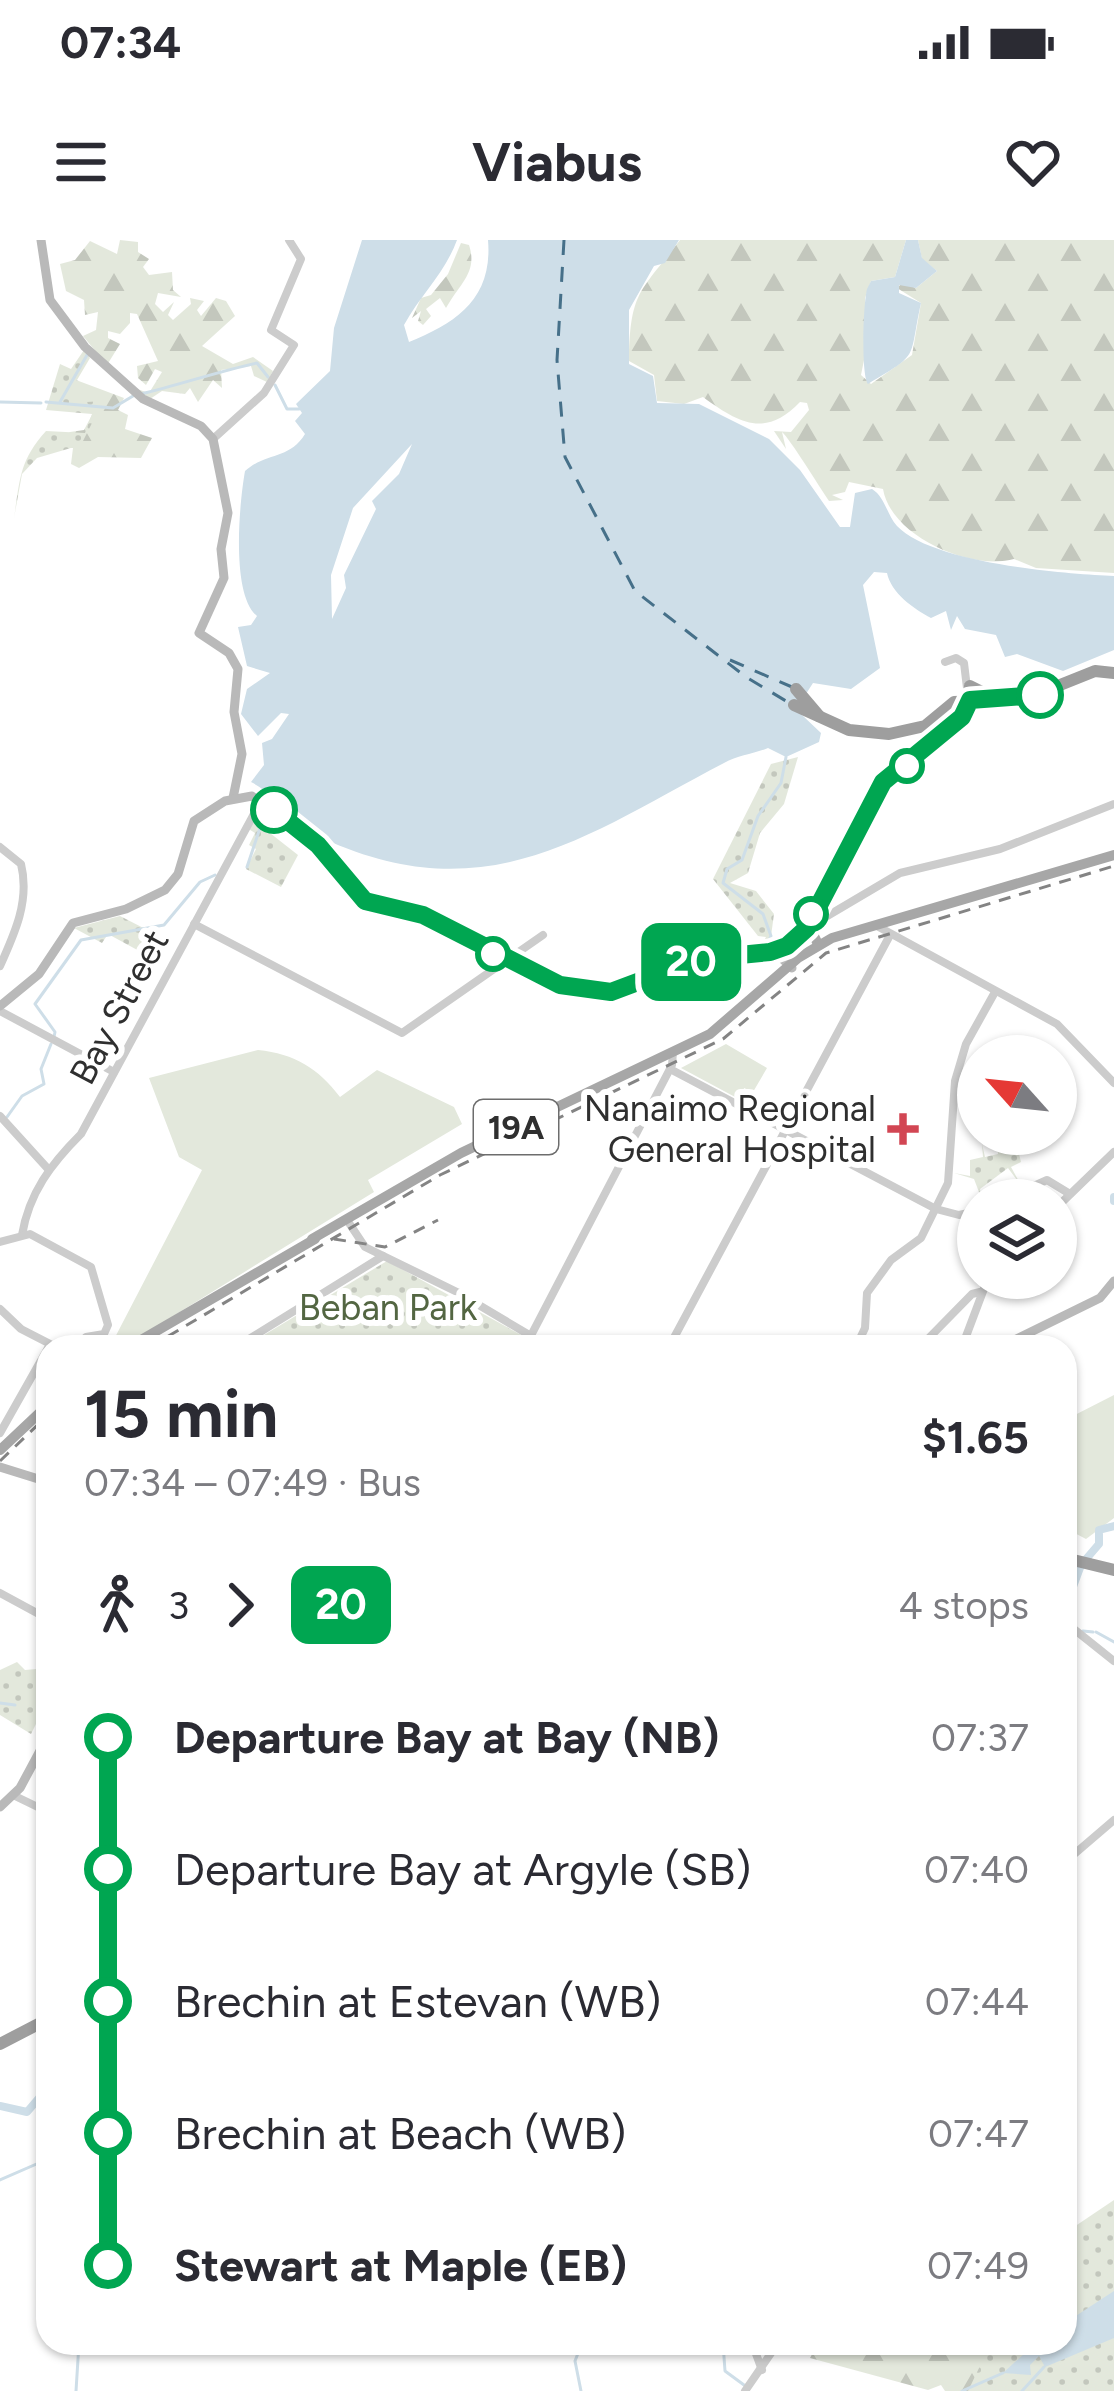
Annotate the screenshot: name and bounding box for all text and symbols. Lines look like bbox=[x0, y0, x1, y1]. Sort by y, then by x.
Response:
text: 07:34 bbox=[60, 15, 181, 69]
icon: menu bbox=[48, 129, 114, 195]
icon: heart bbox=[1000, 129, 1066, 195]
text: Viabus bbox=[472, 130, 642, 195]
unlabelled marker bbox=[1018, 673, 1062, 717]
unlabelled marker bbox=[891, 750, 923, 782]
unlabelled marker bbox=[252, 788, 296, 832]
unlabelled marker bbox=[795, 898, 827, 930]
street label: Bay Street bbox=[60, 922, 178, 1092]
line badge: 20 bbox=[637, 923, 745, 1001]
text: 20 bbox=[665, 936, 717, 987]
unlabelled marker bbox=[477, 938, 509, 970]
north arrow bbox=[957, 1035, 1077, 1155]
map controls bbox=[957, 1035, 1077, 1299]
place label: Nanaimo Regional General Hospital bbox=[584, 1087, 876, 1171]
road number: 19A bbox=[474, 1100, 558, 1154]
marker: Nanaimo Regional General Hospital bbox=[887, 1113, 919, 1145]
button: layers bbox=[957, 1179, 1077, 1299]
park label: Beban Park bbox=[299, 1286, 478, 1329]
text: 15 min bbox=[84, 1374, 278, 1454]
text: $1.65 bbox=[922, 1410, 1029, 1464]
text: 07:34 – 07:49 · Bus bbox=[84, 1459, 421, 1506]
icon: walk bbox=[84, 1572, 150, 1638]
icon: forward bbox=[207, 1572, 273, 1638]
text: 20 bbox=[315, 1579, 367, 1630]
text: 3 bbox=[168, 1582, 189, 1629]
text: 4 stops bbox=[898, 1582, 1029, 1629]
text: Departure Bay at Bay (NB) bbox=[174, 1710, 719, 1764]
text: 07:37 bbox=[931, 1714, 1029, 1761]
text: Departure Bay at Argyle (SB) bbox=[174, 1842, 751, 1896]
text: 07:40 bbox=[924, 1846, 1029, 1893]
text: Brechin at Estevan (WB) bbox=[174, 1974, 661, 2028]
text: 07:44 bbox=[925, 1978, 1029, 2025]
text: Brechin at Beach (WB) bbox=[174, 2106, 626, 2160]
text: 07:47 bbox=[928, 2110, 1029, 2157]
text: Stewart at Maple (EB) bbox=[174, 2238, 627, 2292]
text: 07:49 bbox=[927, 2242, 1029, 2289]

